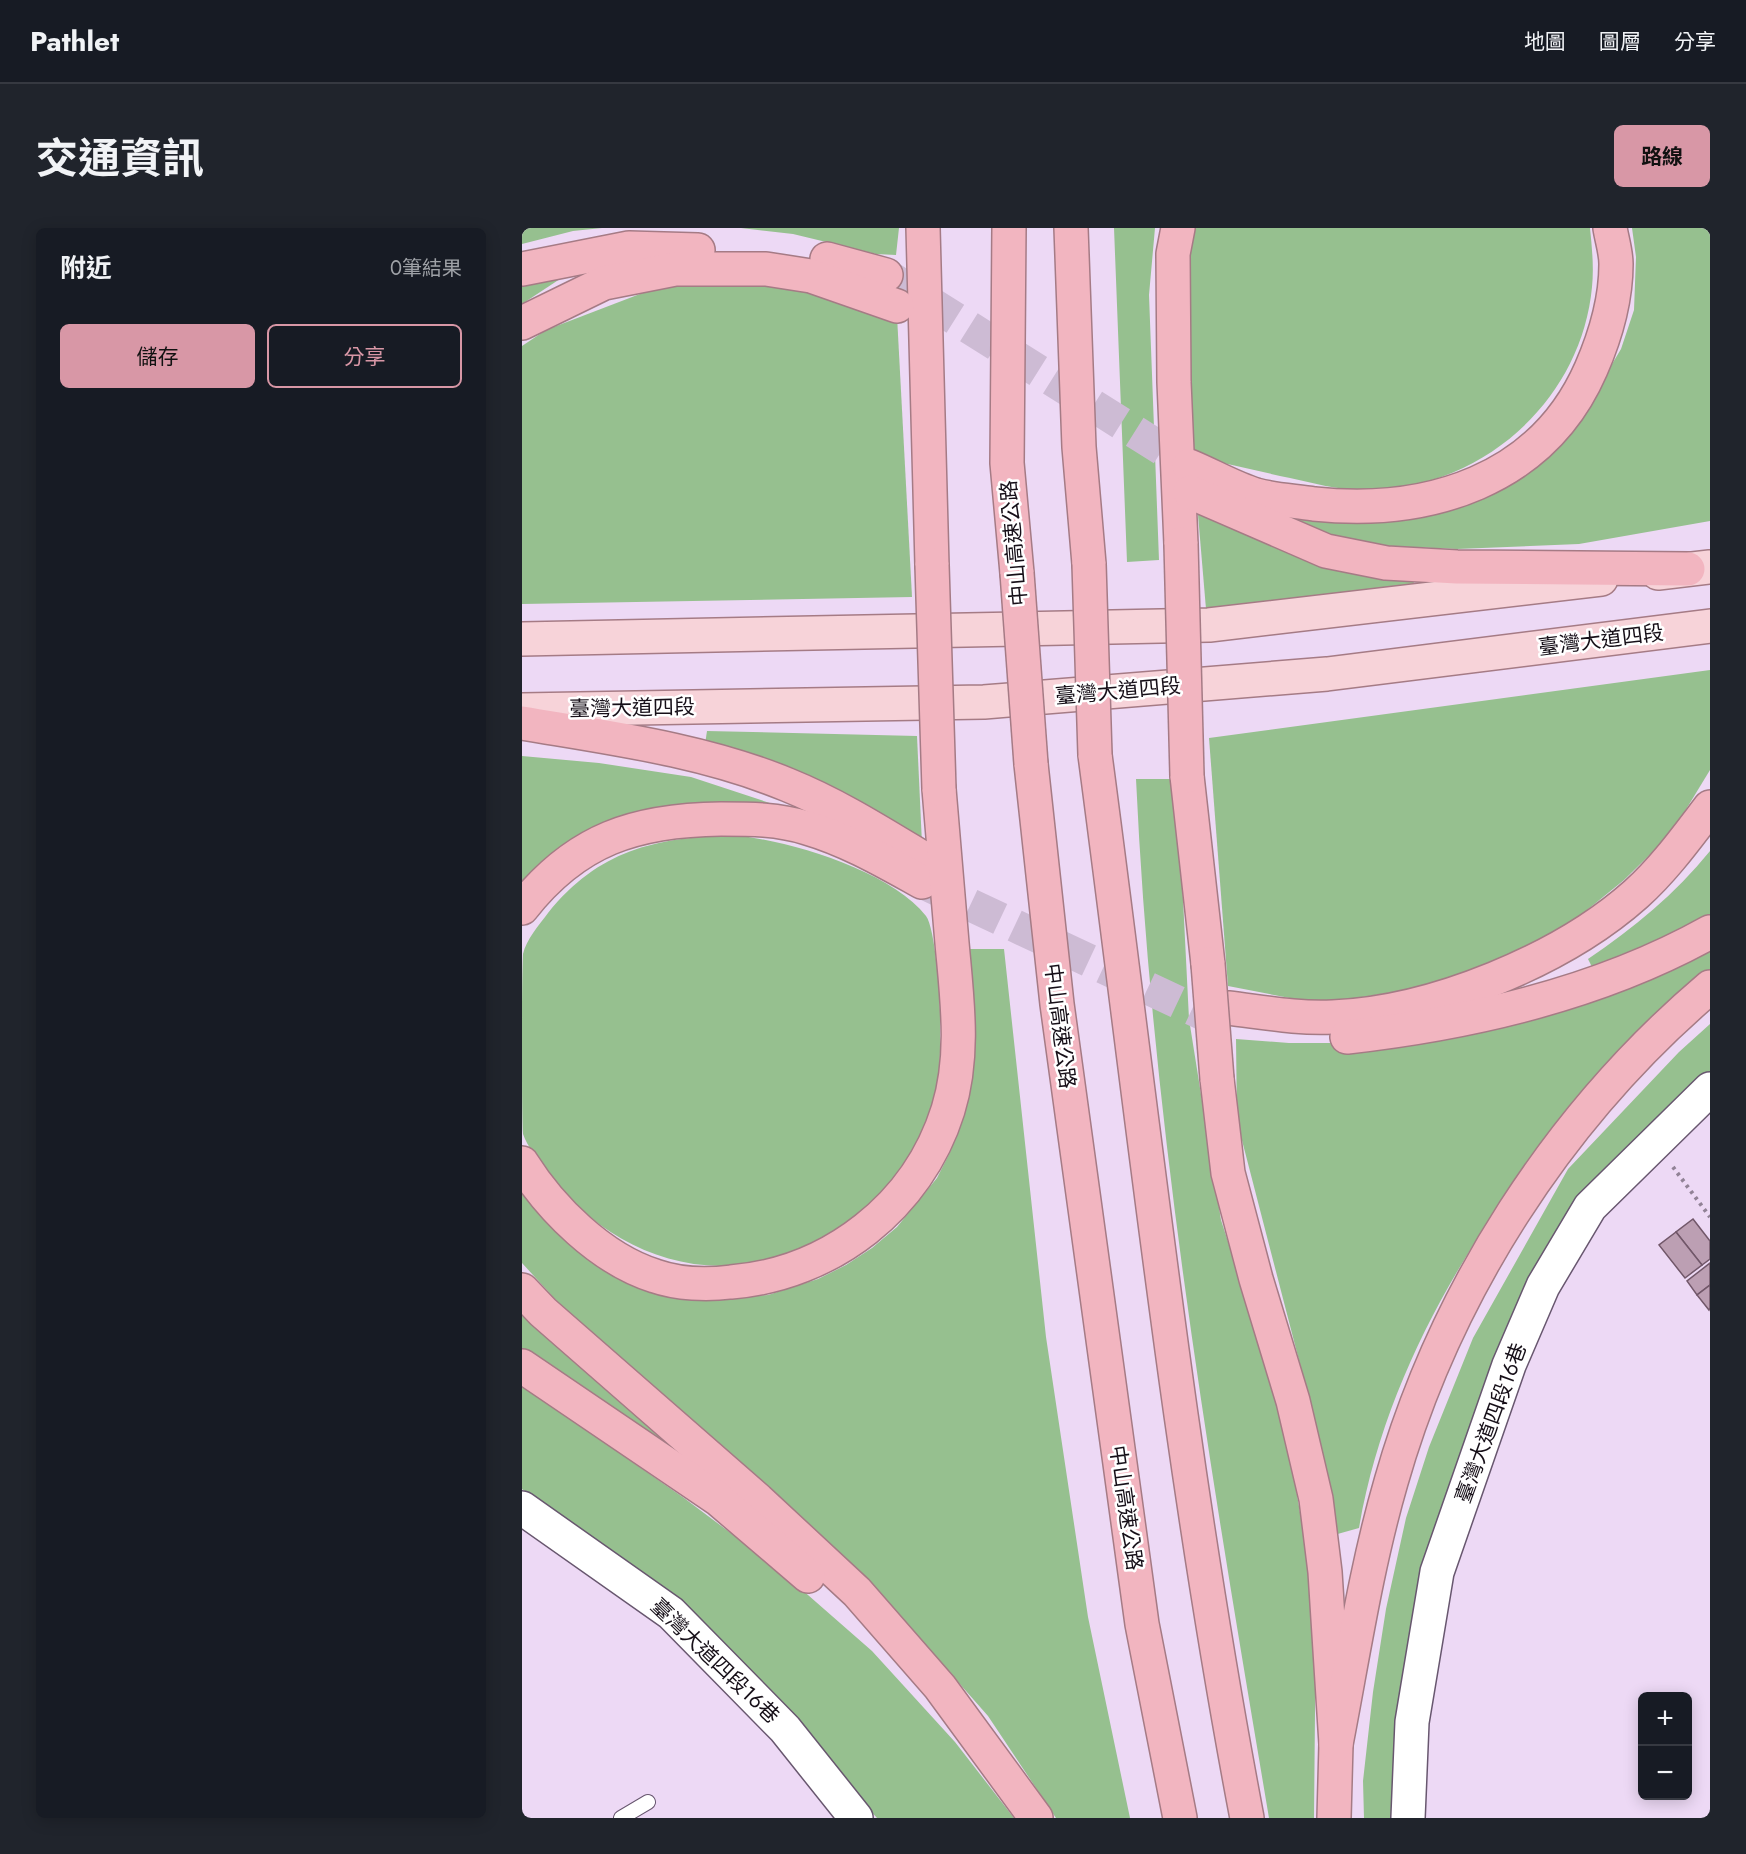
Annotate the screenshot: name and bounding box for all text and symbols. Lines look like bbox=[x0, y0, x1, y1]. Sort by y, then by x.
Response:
text: Pathlet bbox=[30, 21, 119, 62]
text: 地圖 bbox=[1524, 27, 1566, 57]
text: 圖層 bbox=[1599, 27, 1641, 57]
text: 分享 bbox=[1674, 27, 1716, 57]
button: 路線 bbox=[1614, 125, 1710, 187]
text: 交通資訊 bbox=[36, 128, 204, 189]
text: 附近 bbox=[60, 249, 112, 287]
text: 0筆結果 bbox=[390, 254, 462, 283]
button: 儲存 bbox=[60, 324, 255, 388]
button: 分享 bbox=[267, 324, 462, 388]
street label: 中山高速公路 bbox=[994, 479, 1034, 607]
street label: 臺灣大道四段 bbox=[1537, 617, 1665, 663]
street label: 臺灣大道四段 bbox=[1054, 671, 1182, 711]
street label: 臺灣大道四段 bbox=[569, 692, 695, 724]
street label: 中山高速公路 bbox=[1037, 962, 1083, 1090]
street label: 臺灣大道四段16巷 bbox=[1448, 1339, 1534, 1507]
street label: 中山高速公路 bbox=[1102, 1444, 1150, 1572]
street label: 臺灣大道四段16巷 bbox=[644, 1592, 786, 1730]
map controls bbox=[1638, 1692, 1692, 1800]
button: + bbox=[1638, 1692, 1692, 1746]
button: − bbox=[1638, 1746, 1692, 1800]

